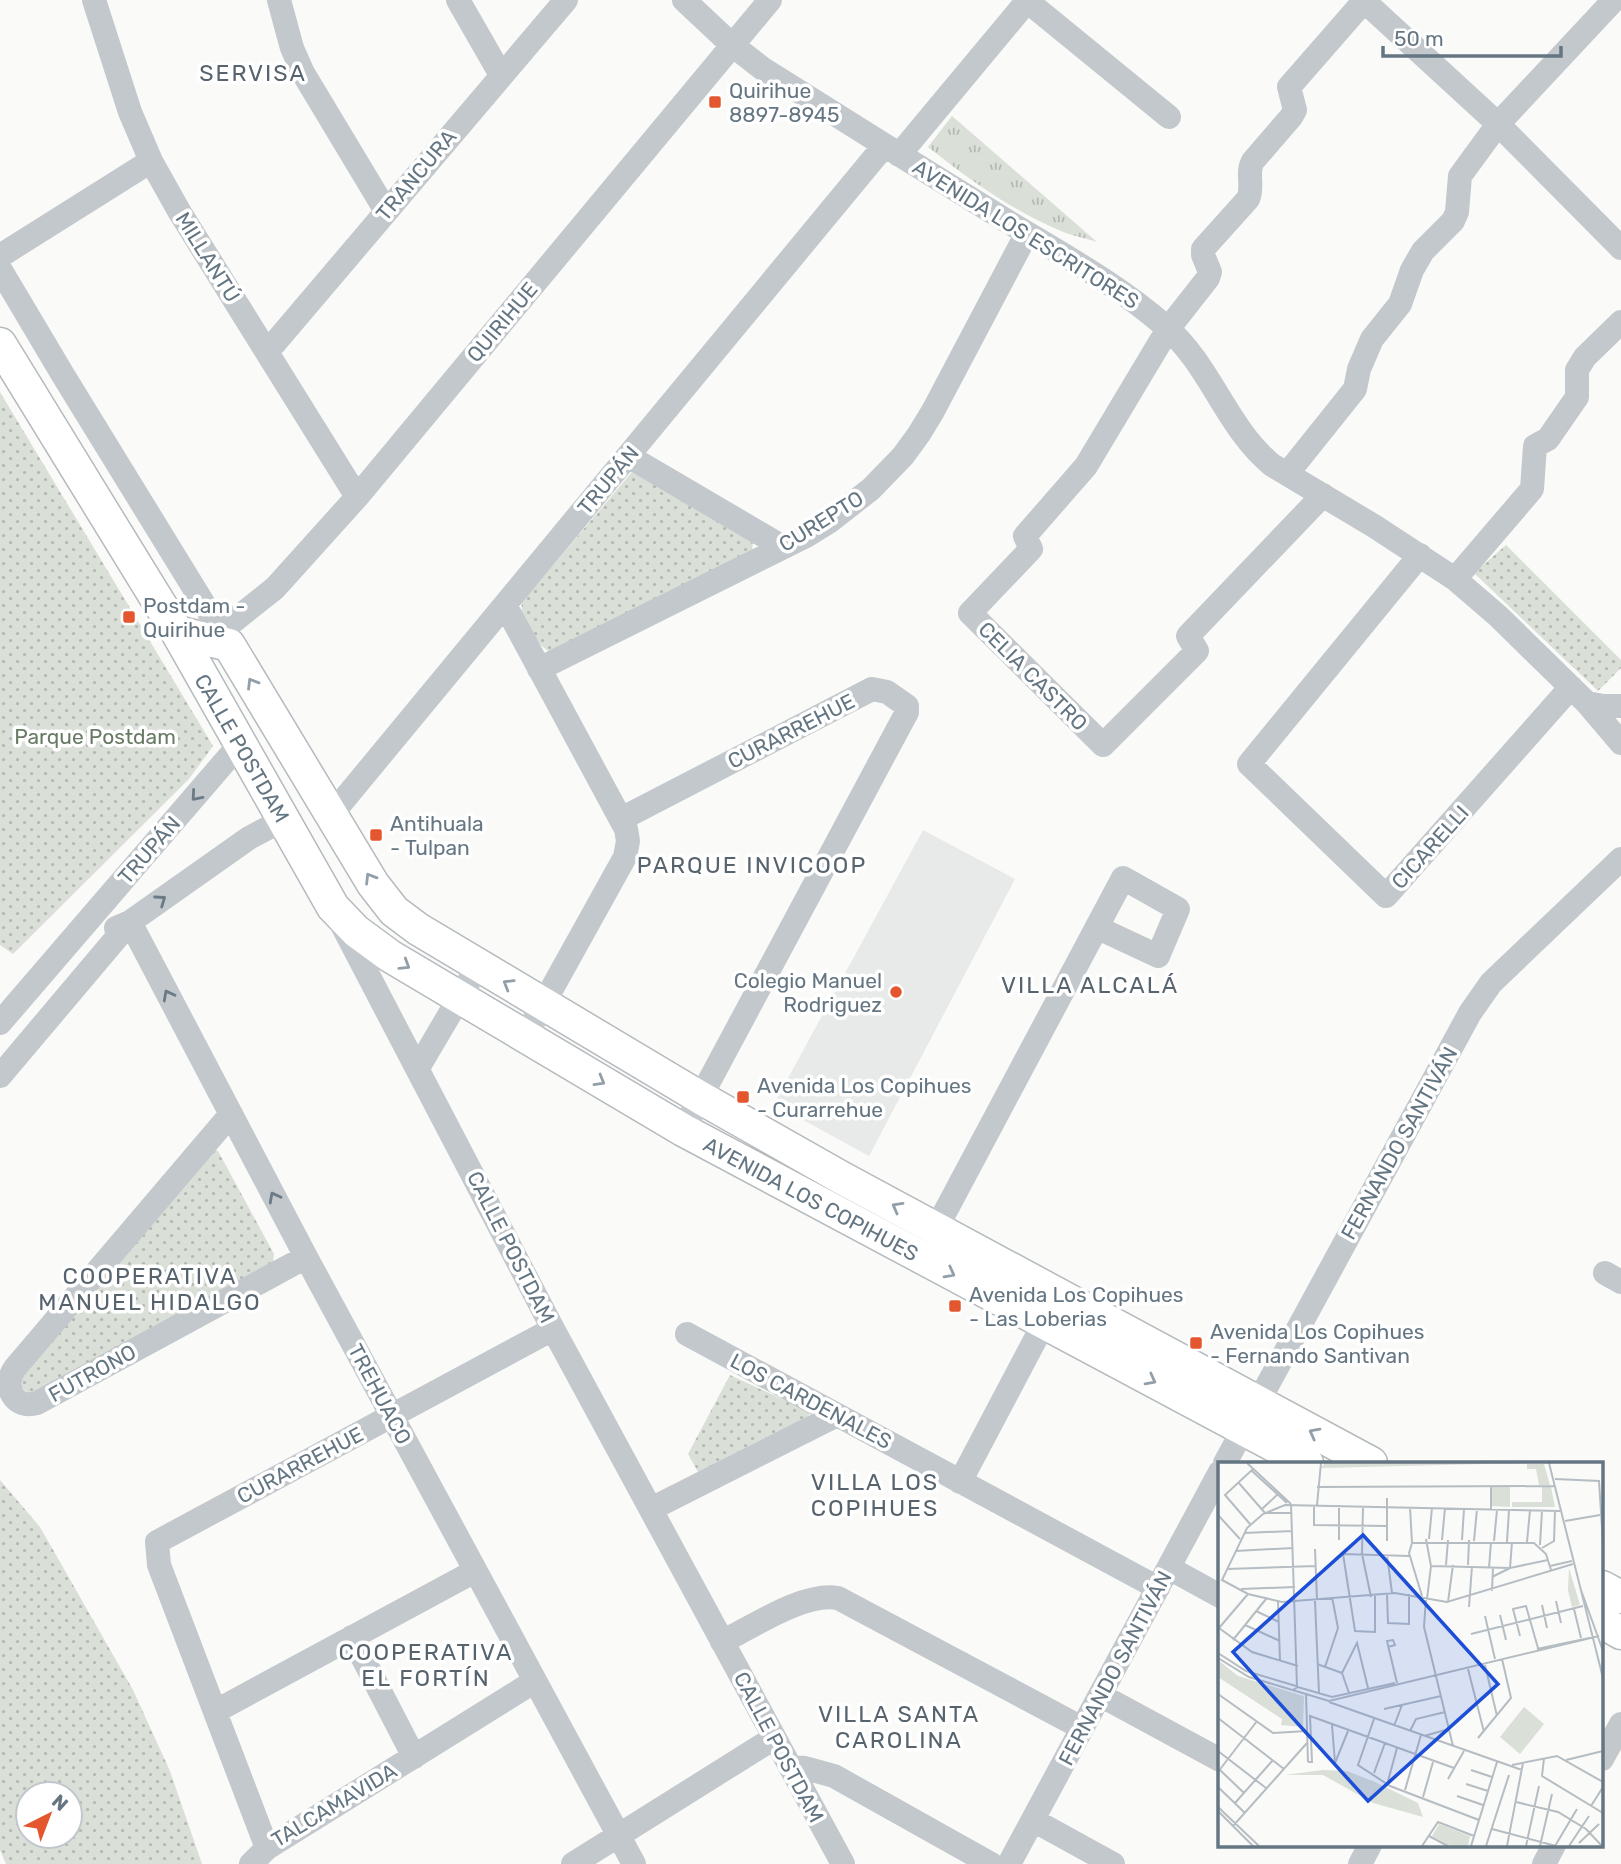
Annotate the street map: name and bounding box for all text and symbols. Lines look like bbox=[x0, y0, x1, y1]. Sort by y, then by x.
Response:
scale bar bbox=[1383, 14, 1562, 58]
text: 50 m bbox=[1394, 26, 1444, 51]
district label: SERVISA bbox=[199, 59, 307, 87]
place label: Quirihue 8897-8945 bbox=[729, 78, 839, 127]
marker: Quirihue 8897-8945 bbox=[707, 94, 723, 110]
street label: TRANCURA bbox=[371, 124, 461, 226]
street label: AVENIDA LOS ESCRITORES bbox=[908, 154, 1144, 314]
street label: MILLANTÚ bbox=[170, 207, 246, 307]
street label: QUIRIHUE bbox=[461, 277, 543, 367]
street label: TRUPÁN bbox=[572, 441, 644, 519]
street label: CUREPTO bbox=[774, 485, 868, 557]
place label: Postdam - Quirihue bbox=[143, 593, 245, 642]
marker: Postdam - Quirihue bbox=[121, 609, 137, 625]
street label: CELIA CASTRO bbox=[973, 616, 1093, 736]
street label: CALLE POSTDAM bbox=[189, 669, 295, 827]
one-way arrow bbox=[248, 677, 261, 690]
street label: CURARREHUE bbox=[723, 688, 859, 774]
park label: Parque Postdam bbox=[14, 724, 176, 749]
one-way arrow bbox=[192, 788, 204, 801]
street label: CICARELLI bbox=[1386, 800, 1474, 894]
street label: TRUPÁN bbox=[113, 811, 185, 889]
place label: Antihuala - Tulpan bbox=[390, 811, 484, 860]
marker: Antihuala - Tulpan bbox=[368, 827, 384, 843]
district label: PARQUE INVICOOP bbox=[637, 851, 867, 879]
one-way arrow bbox=[365, 872, 378, 885]
one-way arrow bbox=[153, 896, 166, 908]
one-way arrow bbox=[397, 956, 410, 969]
place label: Colegio Manuel Rodriguez bbox=[734, 968, 882, 1017]
district label: VILLA ALCALÁ bbox=[1001, 971, 1179, 999]
one-way arrow bbox=[503, 980, 516, 993]
marker: Colegio Manuel Rodriguez bbox=[888, 984, 904, 1000]
one-way arrow bbox=[163, 990, 176, 1003]
street label: FERNANDO SANTIVÁN bbox=[1336, 1042, 1462, 1244]
one-way arrow bbox=[593, 1073, 605, 1086]
place label: Avenida Los Copihues - Curarrehue bbox=[757, 1073, 972, 1122]
marker: Avenida Los Copihues - Curarrehue bbox=[735, 1089, 751, 1105]
street label: AVENIDA LOS COPIHUES bbox=[699, 1132, 923, 1266]
street label: CALLE POSTDAM bbox=[462, 1167, 560, 1327]
one-way arrow bbox=[269, 1191, 283, 1204]
one-way arrow bbox=[892, 1202, 904, 1215]
district label: COOPERATIVA MANUEL HIDALGO bbox=[38, 1262, 262, 1316]
one-way arrow bbox=[943, 1265, 955, 1279]
place label: Avenida Los Copihues - Las Loberias bbox=[969, 1282, 1184, 1331]
marker: Avenida Los Copihues - Las Loberias bbox=[947, 1298, 963, 1314]
place label: Avenida Los Copihues - Fernando Santivan bbox=[1210, 1319, 1425, 1368]
marker: Avenida Los Copihues - Fernando Santivan bbox=[1188, 1335, 1204, 1351]
street label: FUTRONO bbox=[44, 1339, 140, 1407]
street label: TREHUACO bbox=[343, 1340, 417, 1448]
street label: LOS CARDENALES bbox=[726, 1348, 896, 1454]
one-way arrow bbox=[1144, 1371, 1156, 1385]
street label: CURARREHUE bbox=[233, 1421, 367, 1509]
one-way arrow bbox=[1309, 1428, 1322, 1441]
inset map bbox=[1218, 1462, 1604, 1846]
district label: VILLA LOS COPIHUES bbox=[811, 1468, 939, 1522]
street label: FERNANDO SANTIVÁN bbox=[1053, 1566, 1177, 1770]
district label: COOPERATIVA EL FORTÍN bbox=[339, 1638, 513, 1692]
street label: CALLE POSTDAM bbox=[729, 1667, 829, 1827]
district label: VILLA SANTA CAROLINA bbox=[818, 1700, 980, 1754]
street label: TALCAMAVIDA bbox=[267, 1758, 401, 1852]
north arrow bbox=[14, 1780, 84, 1850]
text: N bbox=[47, 1790, 73, 1816]

